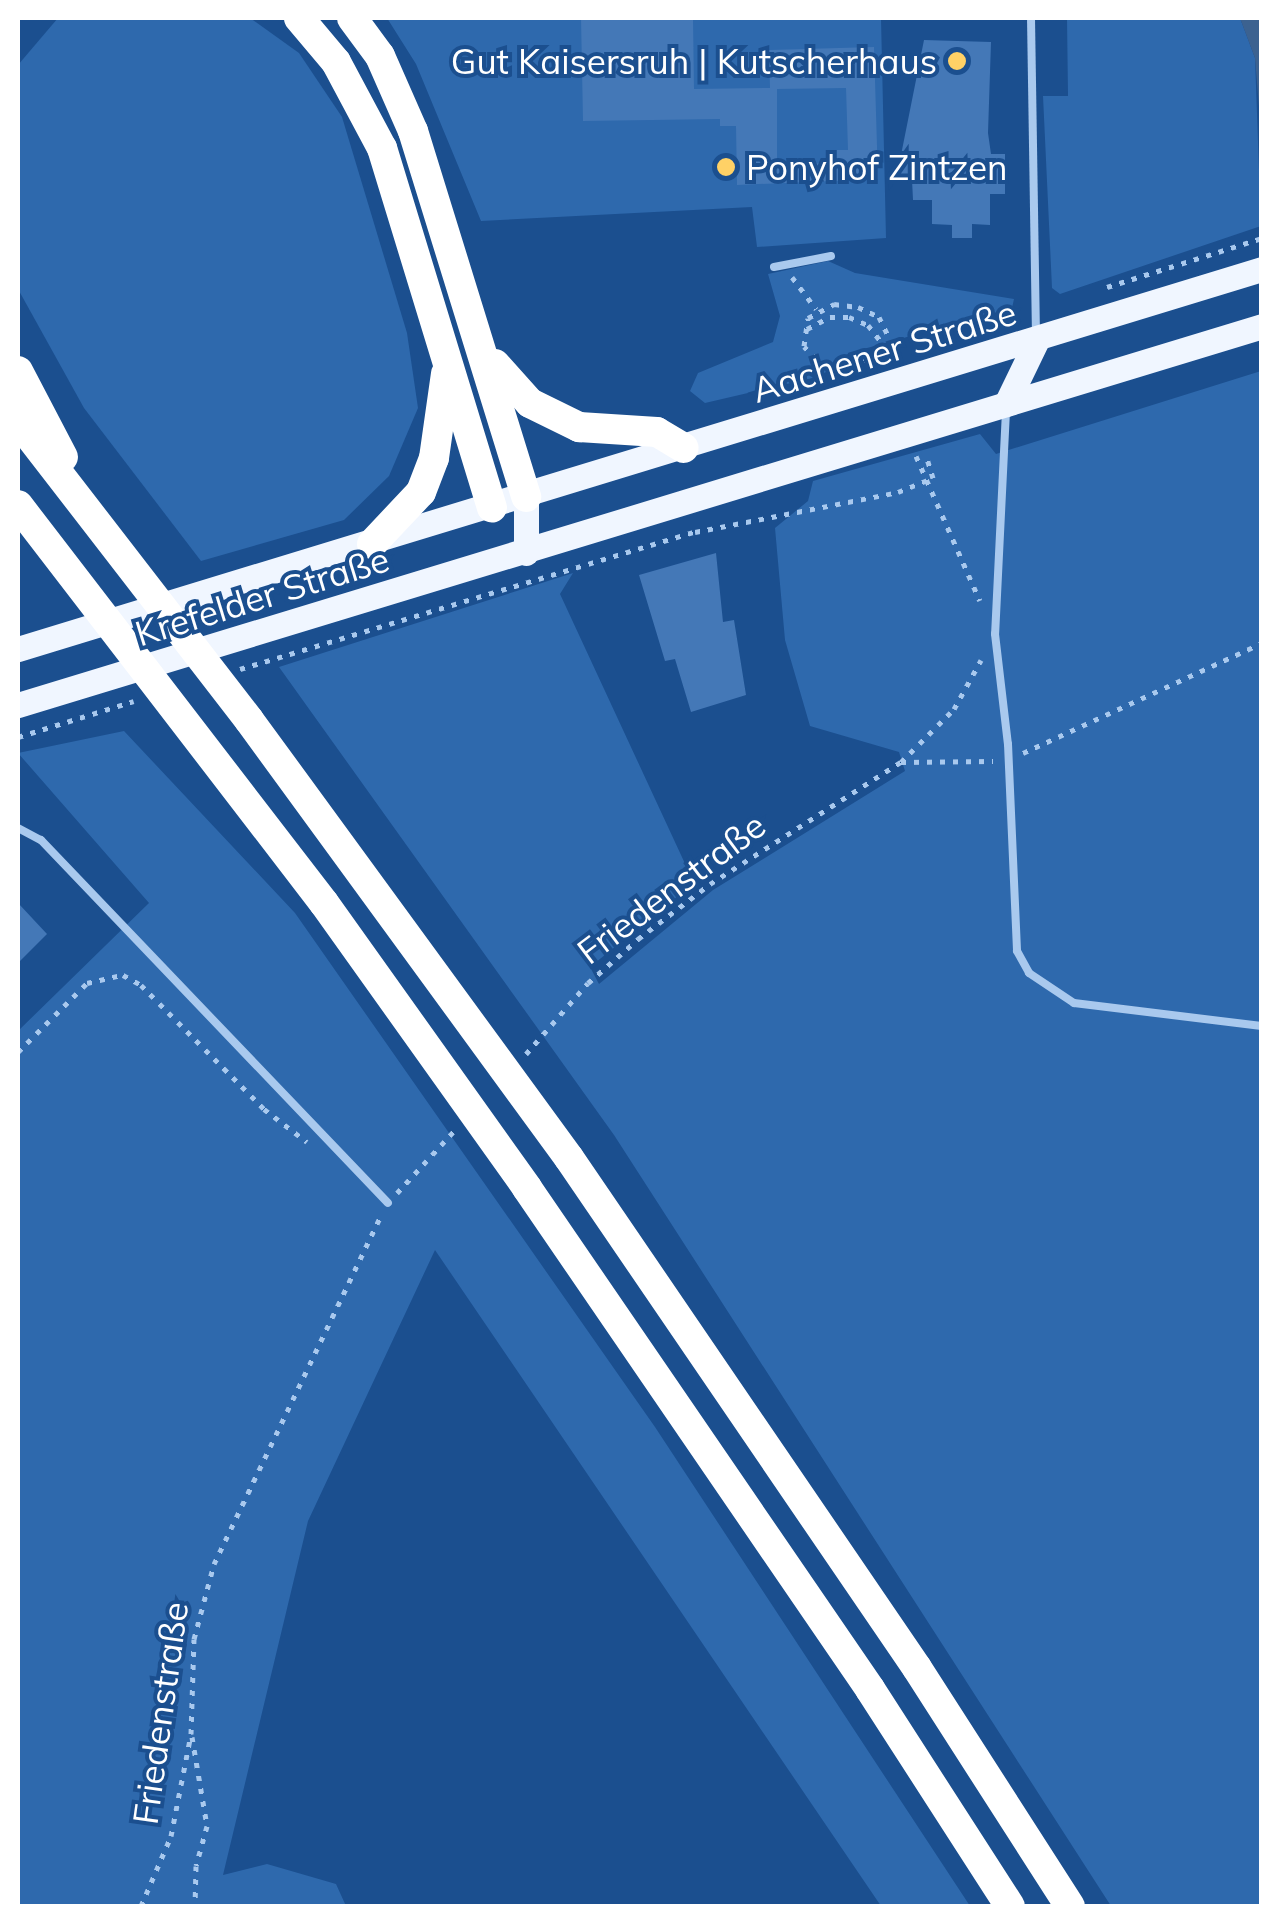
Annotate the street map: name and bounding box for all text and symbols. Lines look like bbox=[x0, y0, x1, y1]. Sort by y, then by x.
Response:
place label: Gut Kaisersruh | Kutscherhaus bbox=[451, 40, 937, 82]
marker: Gut Kaisersruh | Kutscherhaus bbox=[946, 50, 968, 72]
place label: Ponyhof Zintzen bbox=[746, 146, 1008, 188]
marker: Ponyhof Zintzen bbox=[715, 156, 737, 178]
street label: Aachener Straße bbox=[747, 291, 1021, 411]
street label: Krefelder Straße bbox=[130, 537, 394, 655]
street label: Friedenstraße bbox=[569, 804, 773, 972]
street label: Friedenstraße bbox=[124, 1599, 196, 1827]

